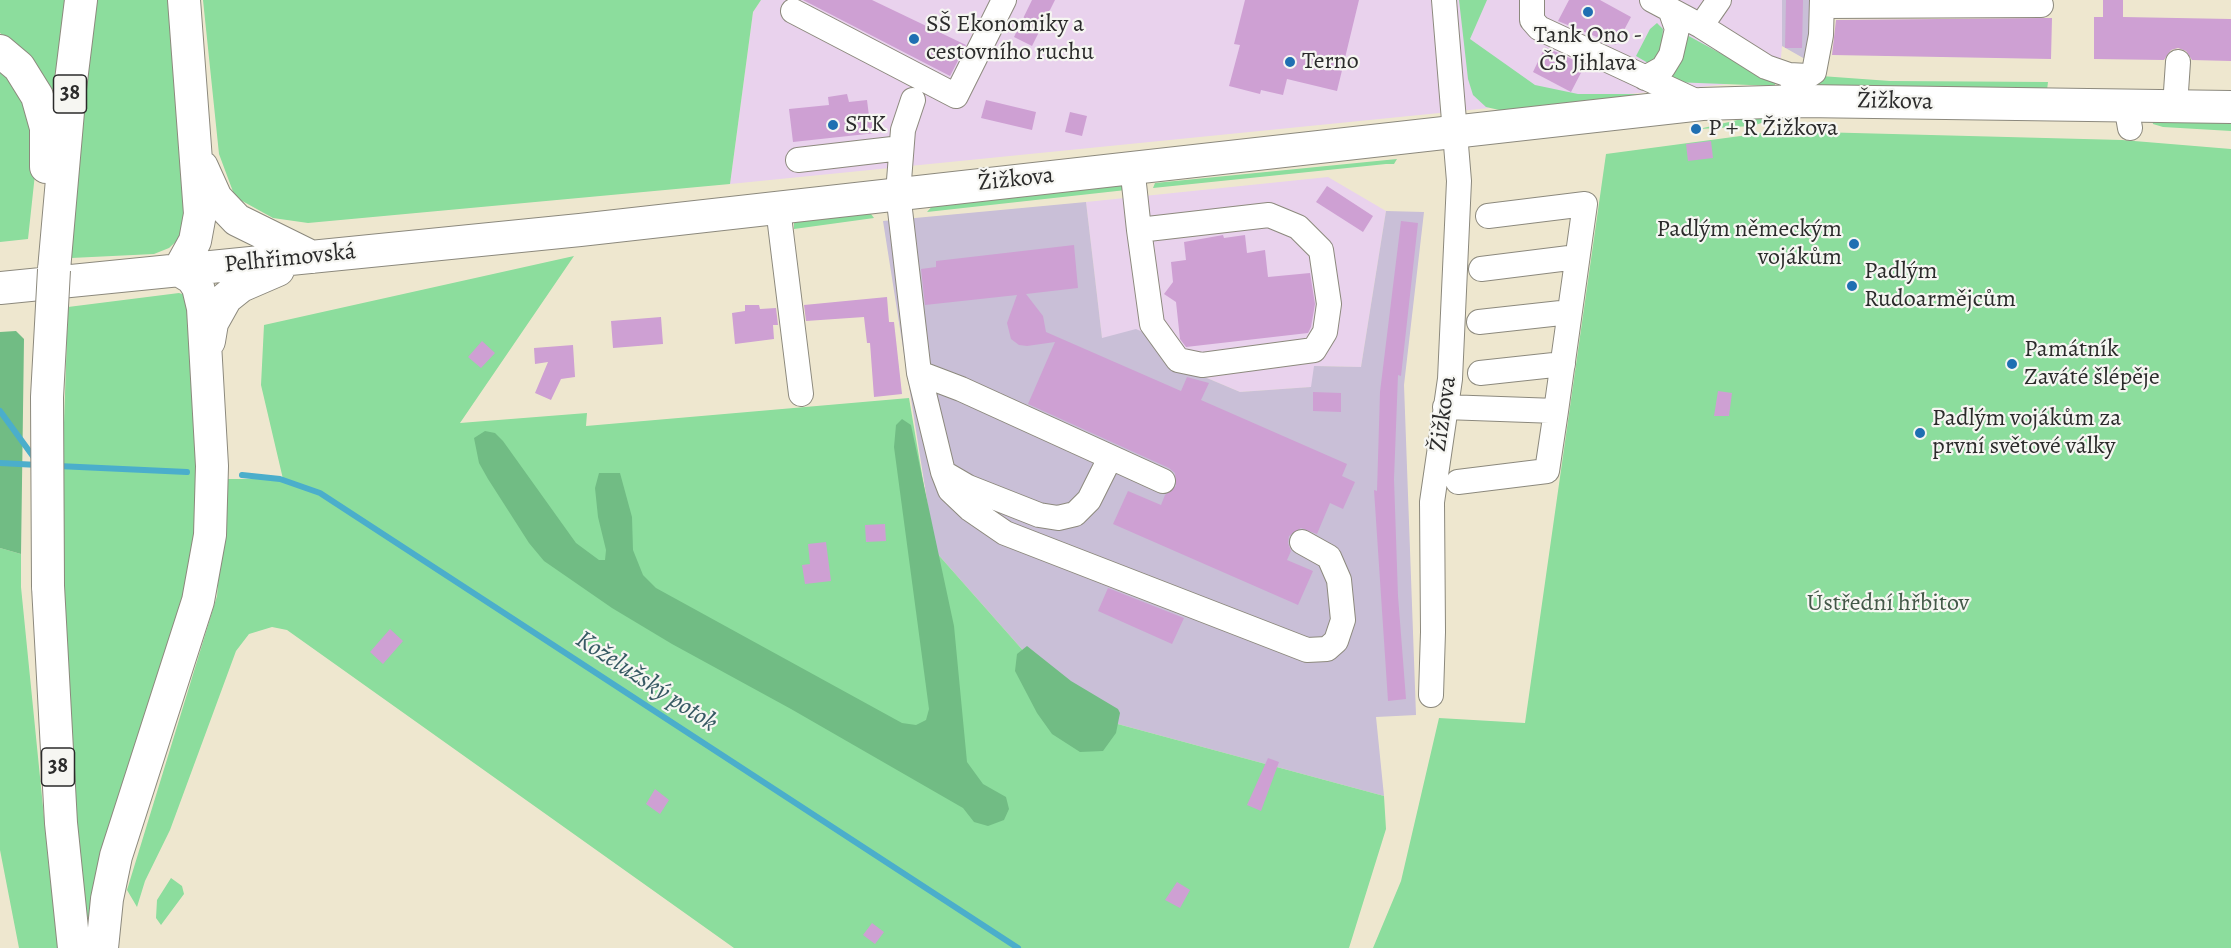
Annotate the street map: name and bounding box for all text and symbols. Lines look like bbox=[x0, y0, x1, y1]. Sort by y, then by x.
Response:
marker: Tank Ono - ČS Jihlava bbox=[1581, 5, 1595, 19]
place label: SŠ Ekonomiky a cestovního ruchu bbox=[926, 11, 1094, 67]
place label: Tank Ono - ČS Jihlava bbox=[1534, 22, 1642, 78]
marker: SŠ Ekonomiky a cestovního ruchu bbox=[907, 32, 921, 46]
place label: Terno bbox=[1302, 48, 1359, 76]
marker: Terno bbox=[1283, 55, 1297, 69]
road number: 38 bbox=[54, 75, 86, 113]
street label: Žižkova bbox=[1857, 87, 1933, 117]
place label: STK bbox=[845, 111, 886, 139]
place label: P + R Žižkova bbox=[1708, 115, 1838, 143]
marker: STK bbox=[826, 118, 840, 132]
marker: P + R Žižkova bbox=[1689, 122, 1703, 136]
street label: Žižkova bbox=[977, 162, 1055, 198]
place label: Padlým německým vojákům bbox=[1657, 216, 1842, 272]
marker: Padlým německým vojákům bbox=[1847, 237, 1861, 251]
street label: Pelhřimovská bbox=[223, 238, 357, 280]
place label: Padlým Rudoarmějcům bbox=[1864, 258, 2016, 314]
marker: Padlým Rudoarmějcům bbox=[1845, 279, 1859, 293]
place label: Památník Zaváté šlépěje bbox=[2024, 336, 2160, 392]
marker: Památník Zaváté šlépěje bbox=[2005, 357, 2019, 371]
street label: Žižkova bbox=[1424, 374, 1464, 454]
place label: Padlým vojákům za první světové války bbox=[1932, 405, 2121, 461]
marker: Padlým vojákům za první světové války bbox=[1913, 426, 1927, 440]
park label: Ústřední hřbitov bbox=[1807, 590, 1969, 618]
water label: Koželužský potok bbox=[569, 625, 723, 739]
road number: 38 bbox=[42, 748, 74, 786]

